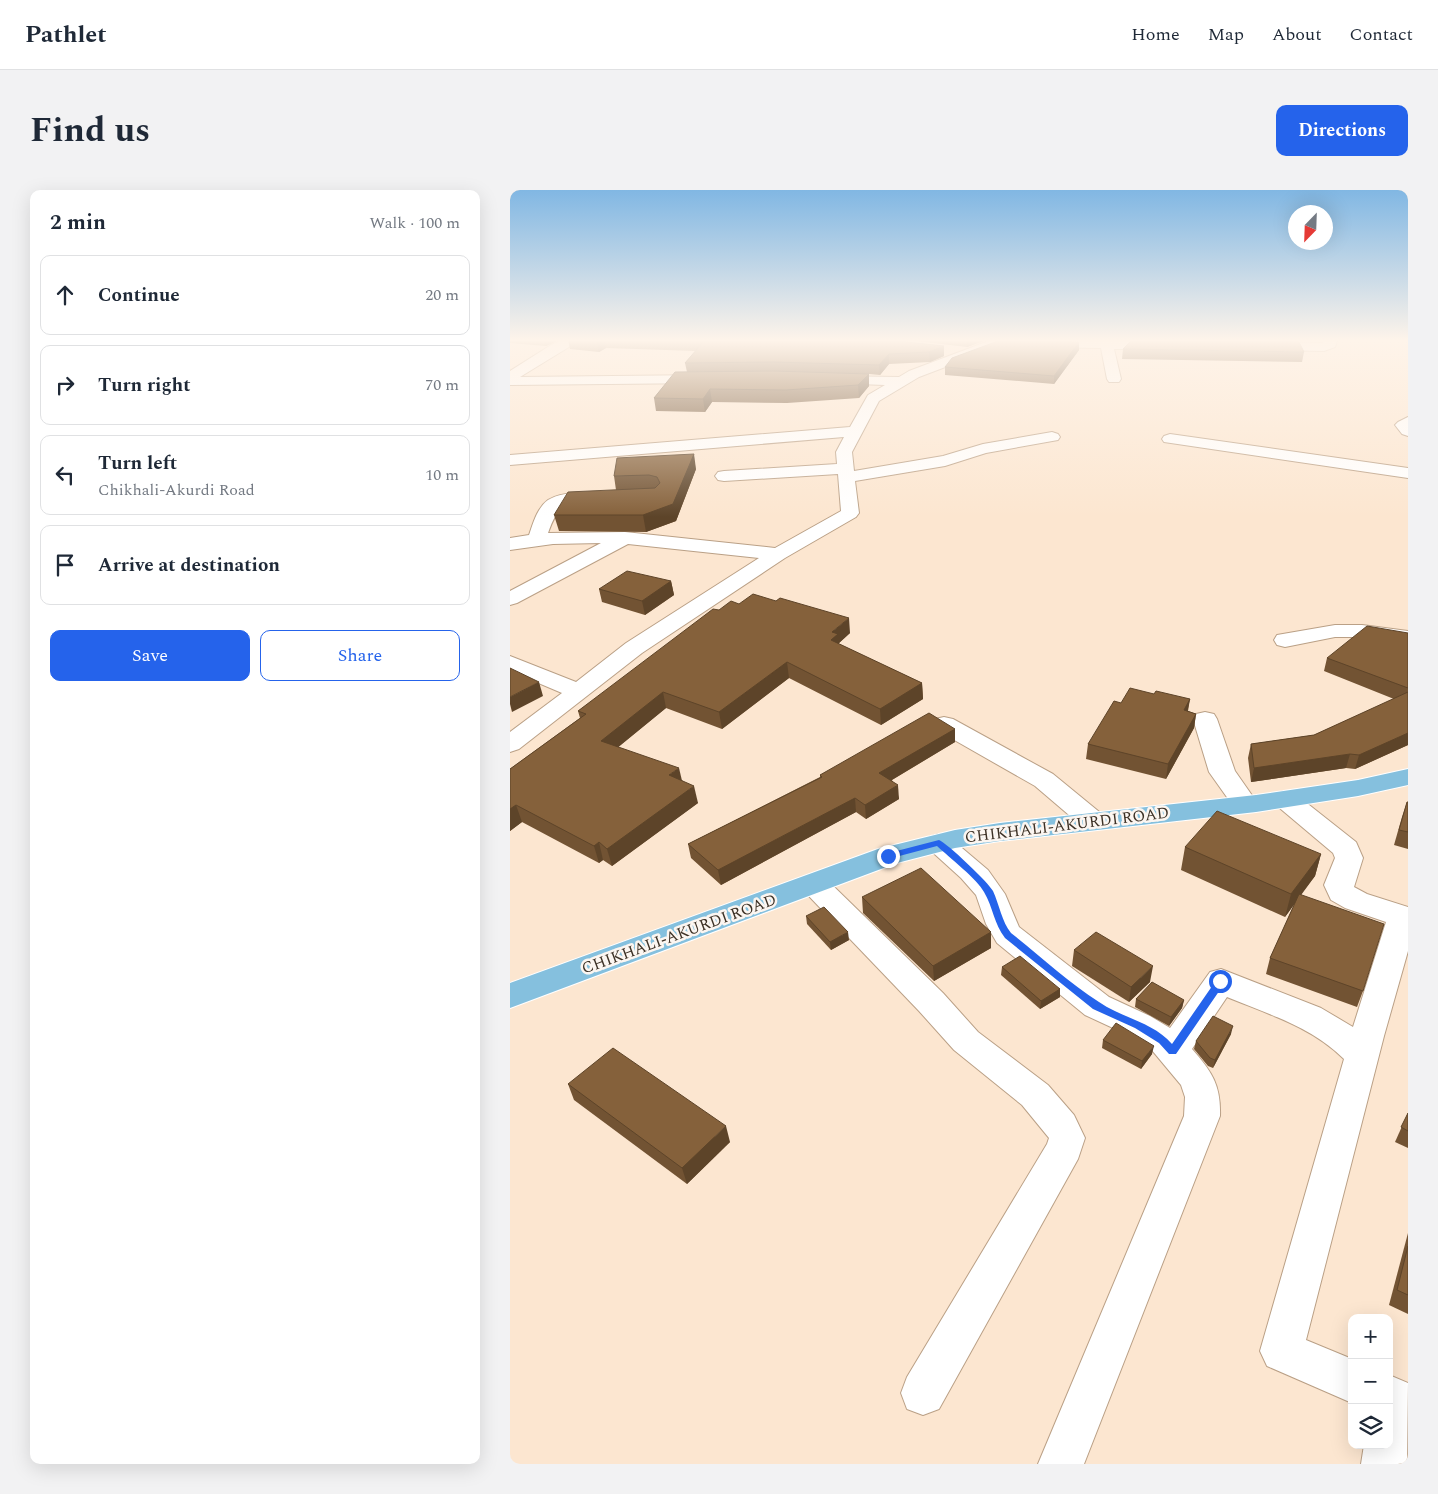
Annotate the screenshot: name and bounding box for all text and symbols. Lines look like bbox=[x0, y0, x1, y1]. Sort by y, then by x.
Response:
text: Pathlet bbox=[25, 17, 107, 53]
text: Home bbox=[1131, 21, 1180, 48]
text: Map bbox=[1208, 21, 1244, 48]
text: About bbox=[1272, 21, 1322, 48]
text: Contact bbox=[1350, 21, 1413, 48]
text: Find us bbox=[30, 104, 150, 157]
button: Directions bbox=[1276, 105, 1408, 156]
north arrow bbox=[1288, 205, 1333, 250]
text: 2 min bbox=[50, 207, 106, 239]
text: Walk · 100 m bbox=[369, 211, 460, 235]
icon: ahead bbox=[51, 281, 79, 309]
text: Continue bbox=[98, 281, 180, 310]
text: 20 m bbox=[425, 283, 459, 307]
icon: right bbox=[51, 371, 79, 399]
text: Turn right bbox=[98, 371, 191, 400]
text: 70 m bbox=[425, 373, 459, 397]
text: Turn left bbox=[98, 449, 177, 478]
icon: left bbox=[51, 461, 79, 489]
text: 10 m bbox=[425, 463, 459, 487]
text: Chikhali-Akurdi Road bbox=[98, 478, 255, 502]
icon: arrive bbox=[51, 551, 79, 579]
text: Arrive at destination bbox=[98, 551, 280, 580]
button: Save bbox=[50, 630, 250, 681]
button: Share bbox=[260, 630, 460, 681]
street label: CHIKHALI-AKURDI ROAD bbox=[964, 801, 1170, 849]
route end bbox=[877, 845, 900, 868]
street label: CHIKHALI-AKURDI ROAD bbox=[578, 888, 780, 980]
route start bbox=[1209, 970, 1232, 993]
map controls bbox=[1348, 1314, 1393, 1449]
button: + bbox=[1348, 1314, 1393, 1359]
button: − bbox=[1348, 1359, 1393, 1404]
button: layers bbox=[1348, 1404, 1393, 1449]

